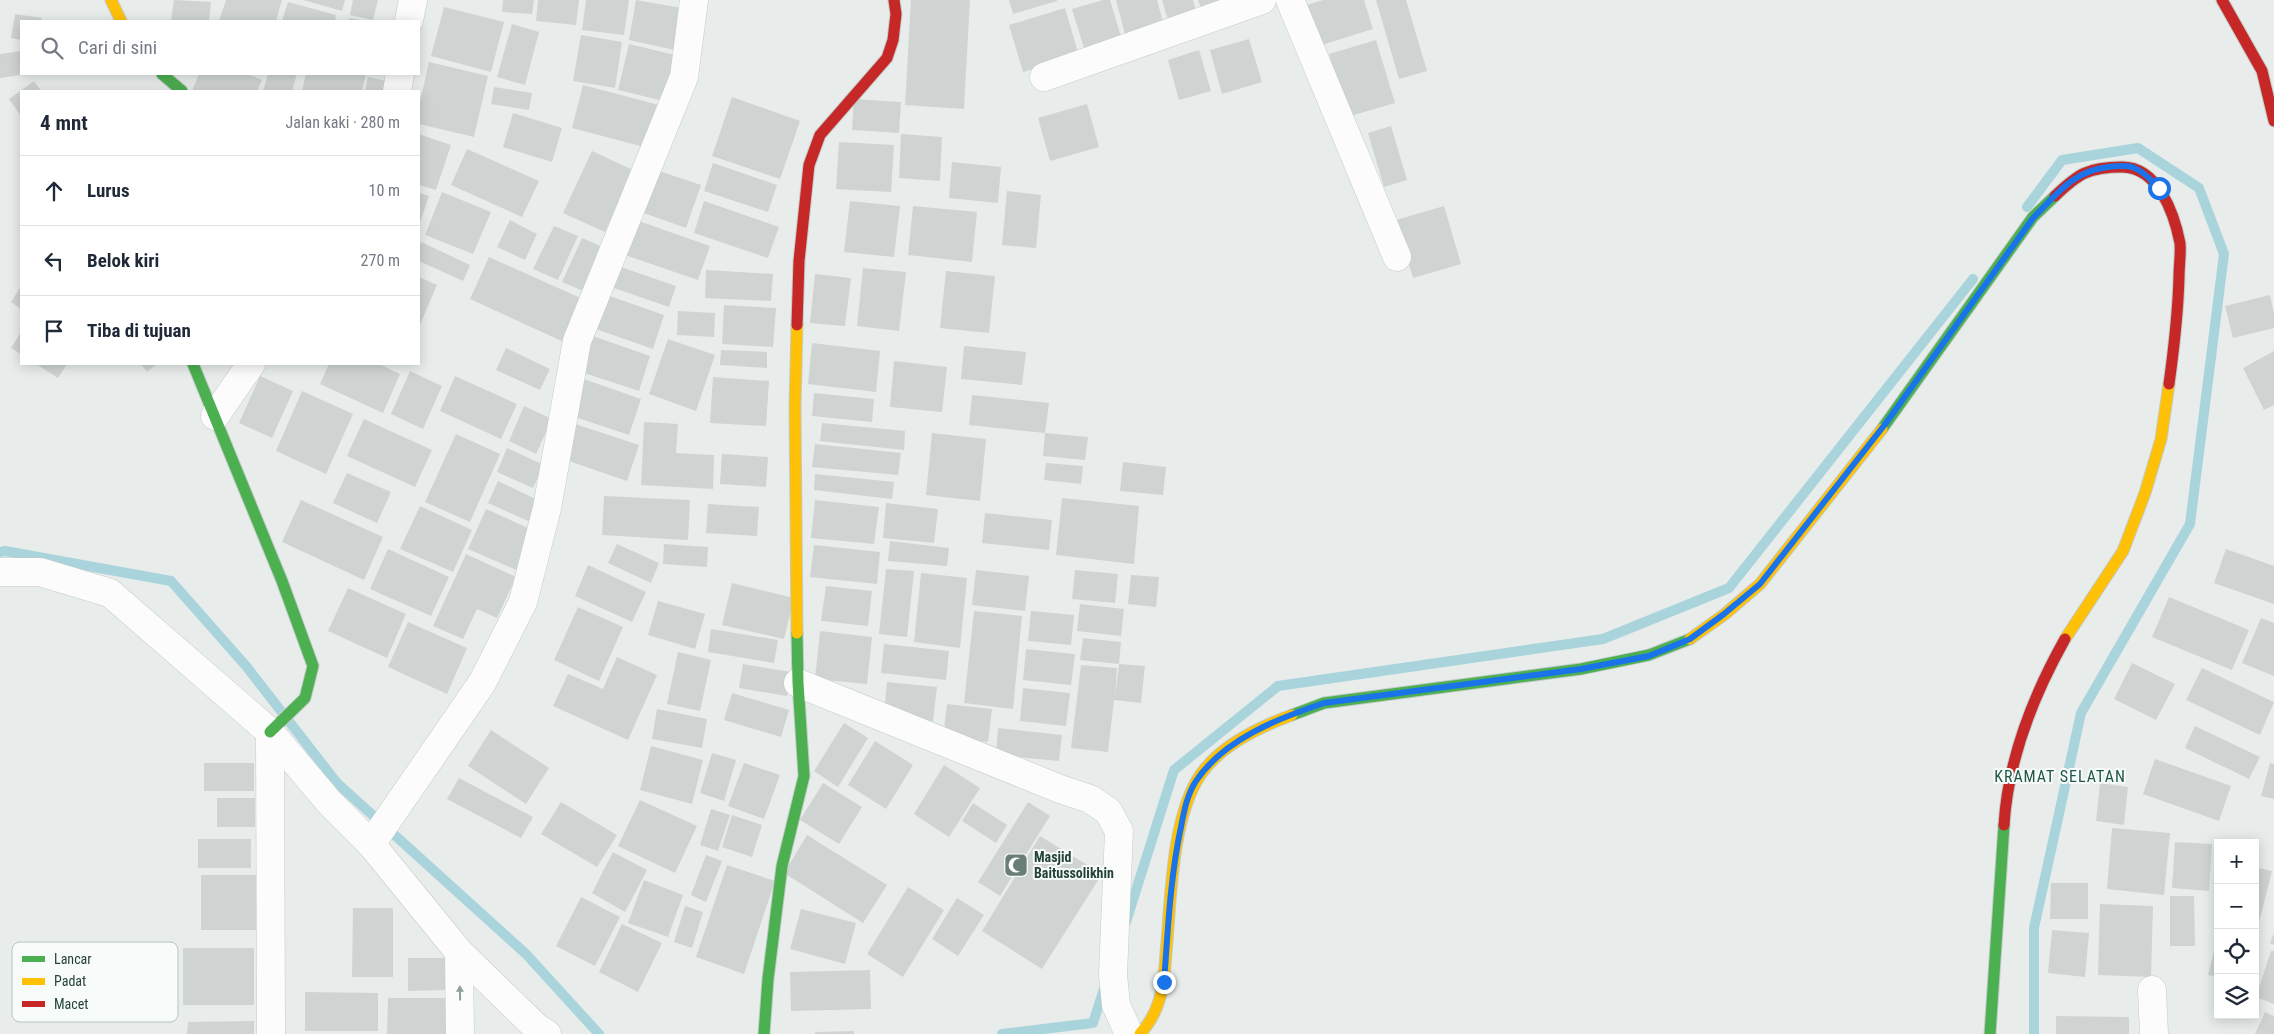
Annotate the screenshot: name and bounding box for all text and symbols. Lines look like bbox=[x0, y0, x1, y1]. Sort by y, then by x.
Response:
search box bbox=[20, 20, 420, 75]
icon: search bbox=[38, 34, 66, 62]
text: Cari di sini bbox=[78, 36, 157, 59]
text: 4 mnt bbox=[40, 111, 88, 135]
text: Jalan kaki · 280 m bbox=[285, 113, 400, 132]
icon: ahead bbox=[40, 177, 68, 205]
route start bbox=[2148, 177, 2171, 200]
text: Lurus bbox=[87, 179, 130, 202]
text: 10 m bbox=[368, 181, 400, 200]
icon: left bbox=[40, 247, 68, 275]
text: Belok kiri bbox=[87, 249, 159, 272]
text: 270 m bbox=[361, 251, 400, 270]
icon: arrive bbox=[40, 317, 68, 345]
text: Tiba di tujuan bbox=[87, 319, 191, 342]
district label: KRAMAT SELATAN bbox=[1994, 767, 2126, 786]
map controls bbox=[2214, 839, 2259, 1019]
button: + bbox=[2214, 839, 2259, 884]
place label: Masjid Baitussolikhin bbox=[1034, 849, 1114, 881]
mosque icon: Masjid Baitussolikhin bbox=[1003, 852, 1029, 878]
button: − bbox=[2214, 884, 2259, 929]
button: locate bbox=[2214, 929, 2259, 974]
legend bbox=[12, 942, 178, 1022]
text: Lancar bbox=[54, 951, 92, 967]
route end bbox=[1153, 971, 1176, 994]
text: Padat bbox=[54, 973, 86, 989]
button: layers bbox=[2214, 974, 2259, 1019]
one-way arrow bbox=[456, 985, 464, 1001]
text: Macet bbox=[54, 996, 88, 1012]

